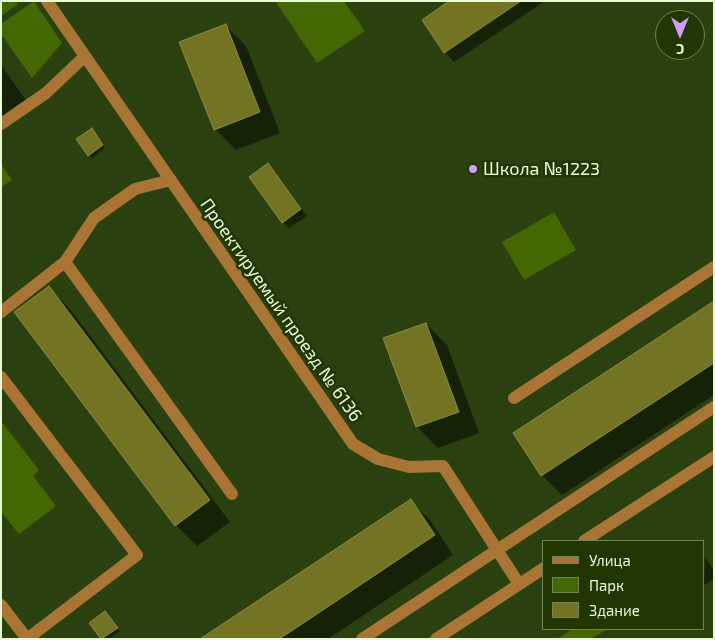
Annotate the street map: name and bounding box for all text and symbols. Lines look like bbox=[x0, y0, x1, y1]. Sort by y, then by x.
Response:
north arrow bbox=[655, 10, 705, 60]
text: С bbox=[676, 41, 684, 58]
place label: Школа №1223 bbox=[483, 158, 600, 180]
marker: Школа №1223 bbox=[467, 163, 479, 175]
street label: Проектируемый проезд № 6136 bbox=[195, 194, 367, 426]
legend bbox=[542, 540, 705, 630]
text: Улица bbox=[589, 551, 631, 569]
text: Парк bbox=[589, 576, 624, 594]
text: Здание bbox=[589, 601, 640, 619]

